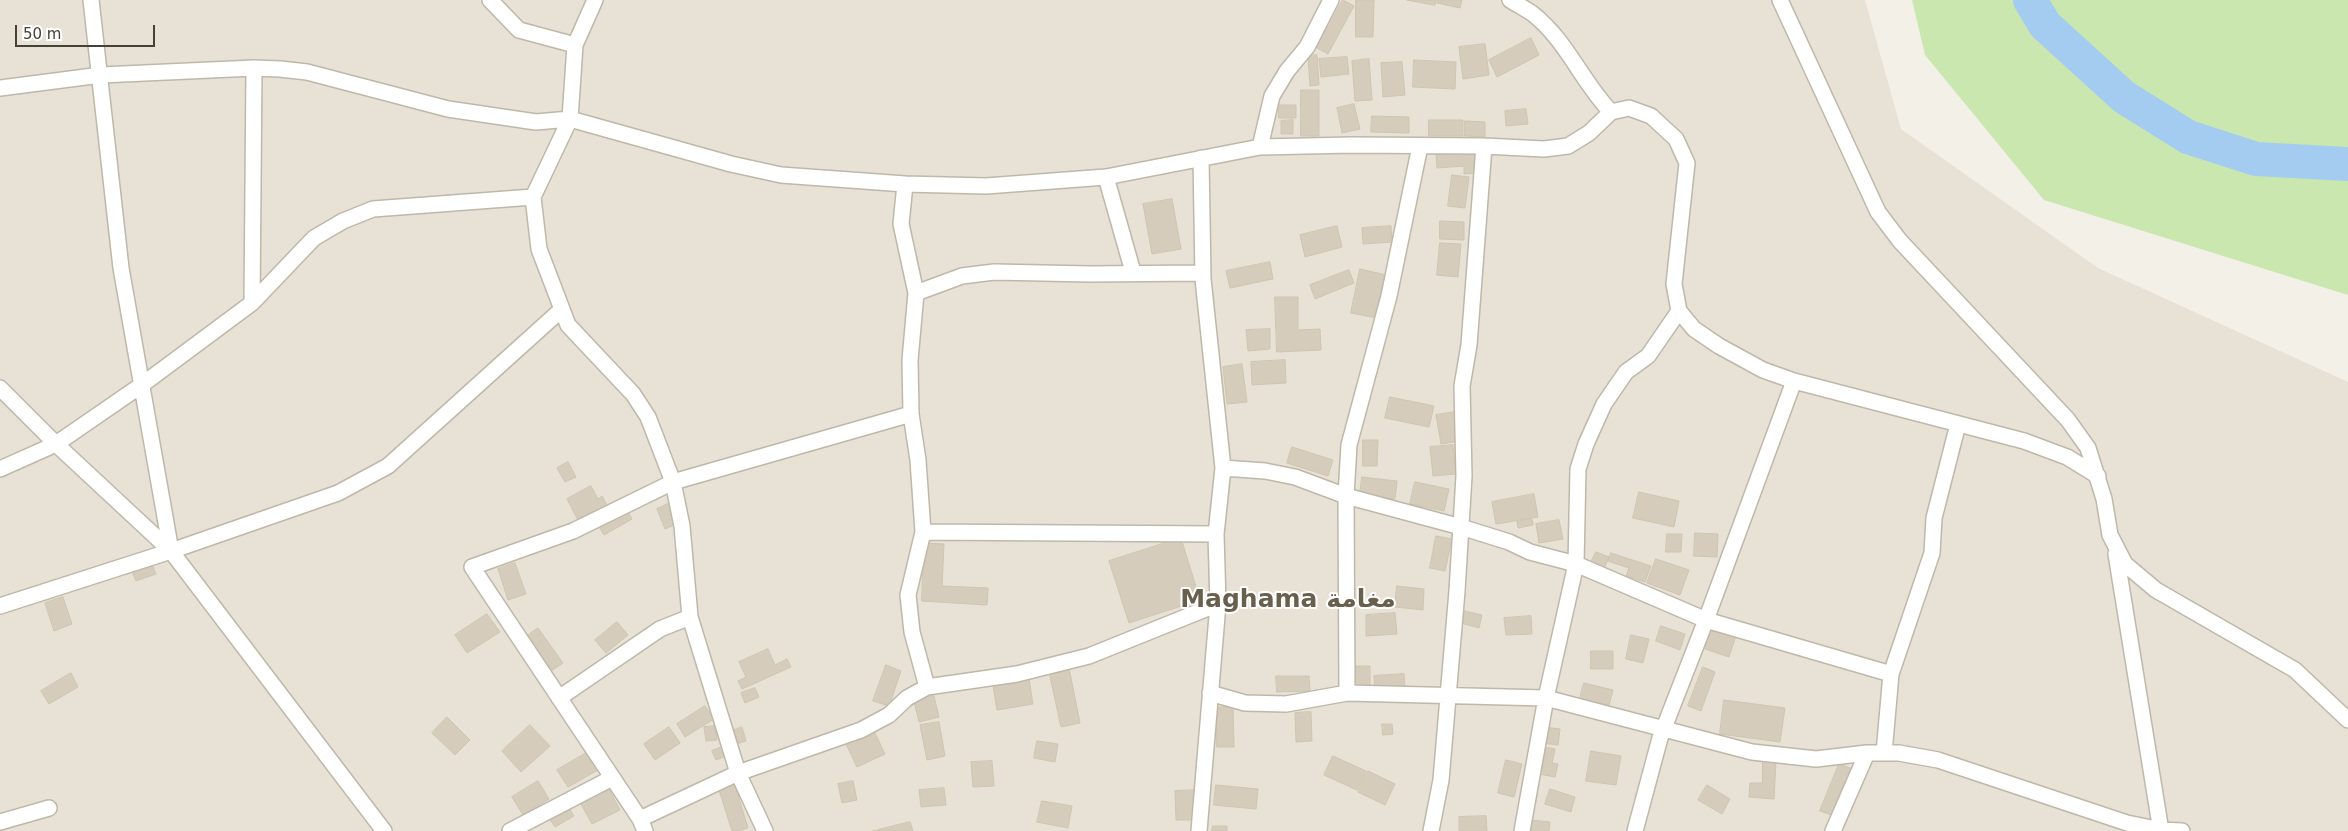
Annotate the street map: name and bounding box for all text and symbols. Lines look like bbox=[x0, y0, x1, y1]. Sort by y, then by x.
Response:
scale bar bbox=[18, 15, 158, 47]
text: 50 m bbox=[23, 25, 61, 43]
district label: Maghama مغامة bbox=[1180, 585, 1396, 615]

